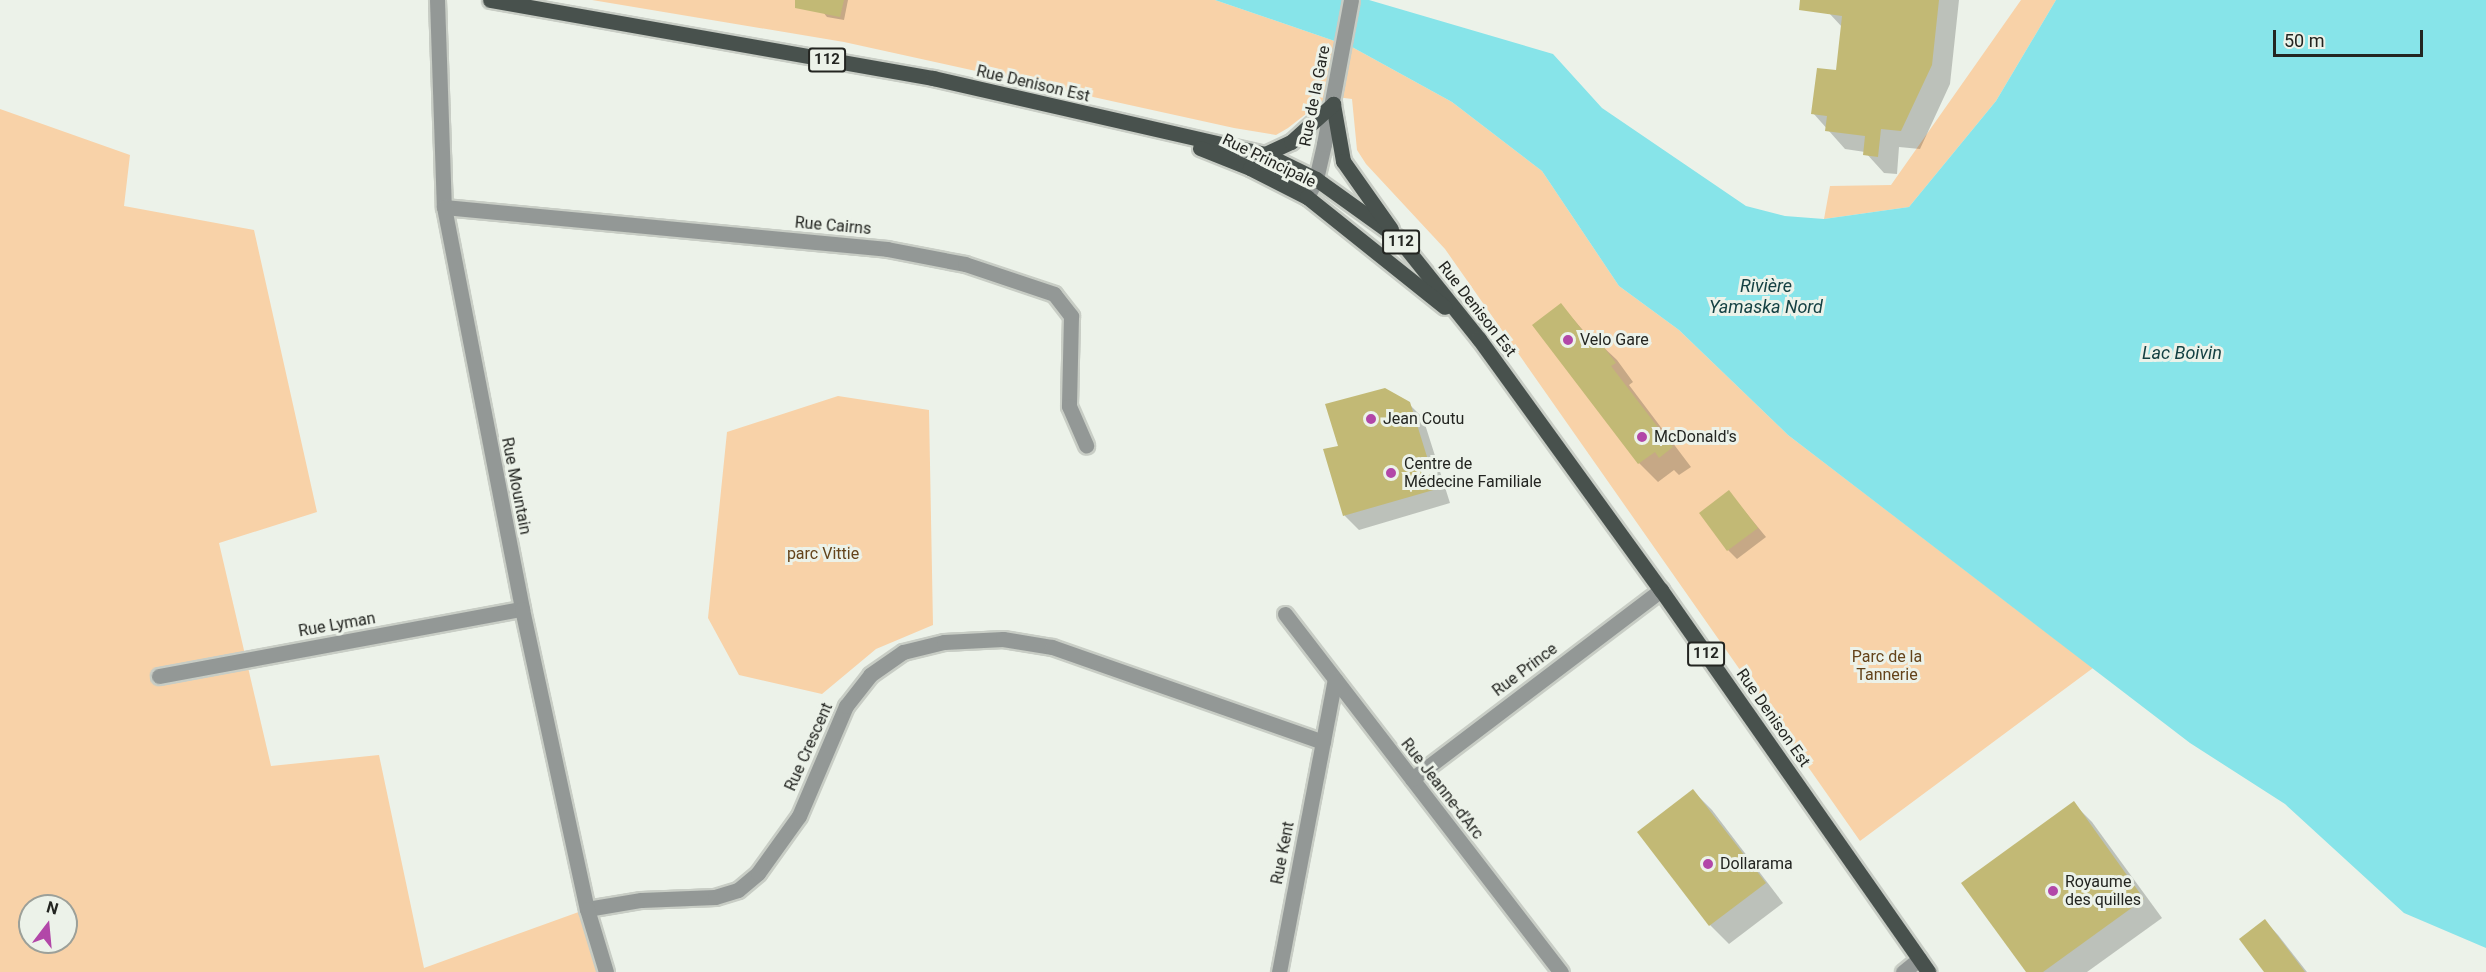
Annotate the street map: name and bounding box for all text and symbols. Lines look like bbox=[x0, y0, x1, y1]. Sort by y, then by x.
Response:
scale bar bbox=[2276, 18, 2426, 56]
text: 50 m bbox=[2284, 30, 2324, 51]
street label: Rue de la Gare bbox=[1296, 44, 1334, 148]
road number: 112 bbox=[808, 48, 846, 72]
street label: Rue Denison Est bbox=[975, 62, 1091, 106]
street label: Rue Principale bbox=[1219, 130, 1319, 192]
street label: Rue Cairns bbox=[794, 213, 872, 239]
road number: 112 bbox=[1382, 230, 1420, 254]
street label: Rue Denison Est bbox=[1434, 258, 1520, 360]
water label: Rivière Yamaska Nord bbox=[1709, 276, 1823, 318]
place label: Velo Gare bbox=[1580, 330, 1649, 350]
marker: Velo Gare bbox=[1561, 333, 1575, 347]
water label: Lac Boivin bbox=[2142, 342, 2222, 364]
place label: Jean Coutu bbox=[1383, 409, 1464, 429]
marker: Jean Coutu bbox=[1364, 412, 1378, 426]
place label: McDonald's bbox=[1654, 427, 1737, 447]
marker: McDonald's bbox=[1635, 430, 1649, 444]
street label: Rue Mountain bbox=[497, 436, 535, 536]
place label: Centre de Médecine Familiale bbox=[1404, 454, 1542, 492]
marker: Centre de Médecine Familiale bbox=[1382, 464, 1400, 482]
park label: parc Vittie bbox=[787, 544, 859, 564]
street label: Rue Lyman bbox=[297, 609, 377, 641]
street label: Rue Prince bbox=[1489, 639, 1561, 701]
road number: 112 bbox=[1686, 642, 1726, 666]
park label: Parc de la Tannerie bbox=[1852, 647, 1922, 685]
street label: Rue Denison Est bbox=[1732, 665, 1814, 771]
street label: Rue Crescent bbox=[781, 700, 837, 794]
street label: Rue Jeanne-d'Arc bbox=[1397, 735, 1487, 843]
street label: Rue Kent bbox=[1268, 820, 1298, 886]
place label: Dollarama bbox=[1720, 854, 1793, 874]
marker: Dollarama bbox=[1701, 857, 1715, 871]
place label: Royaume des quilles bbox=[2065, 872, 2141, 910]
marker: Royaume des quilles bbox=[2046, 884, 2060, 898]
north arrow bbox=[18, 894, 78, 954]
text: N bbox=[44, 897, 61, 919]

